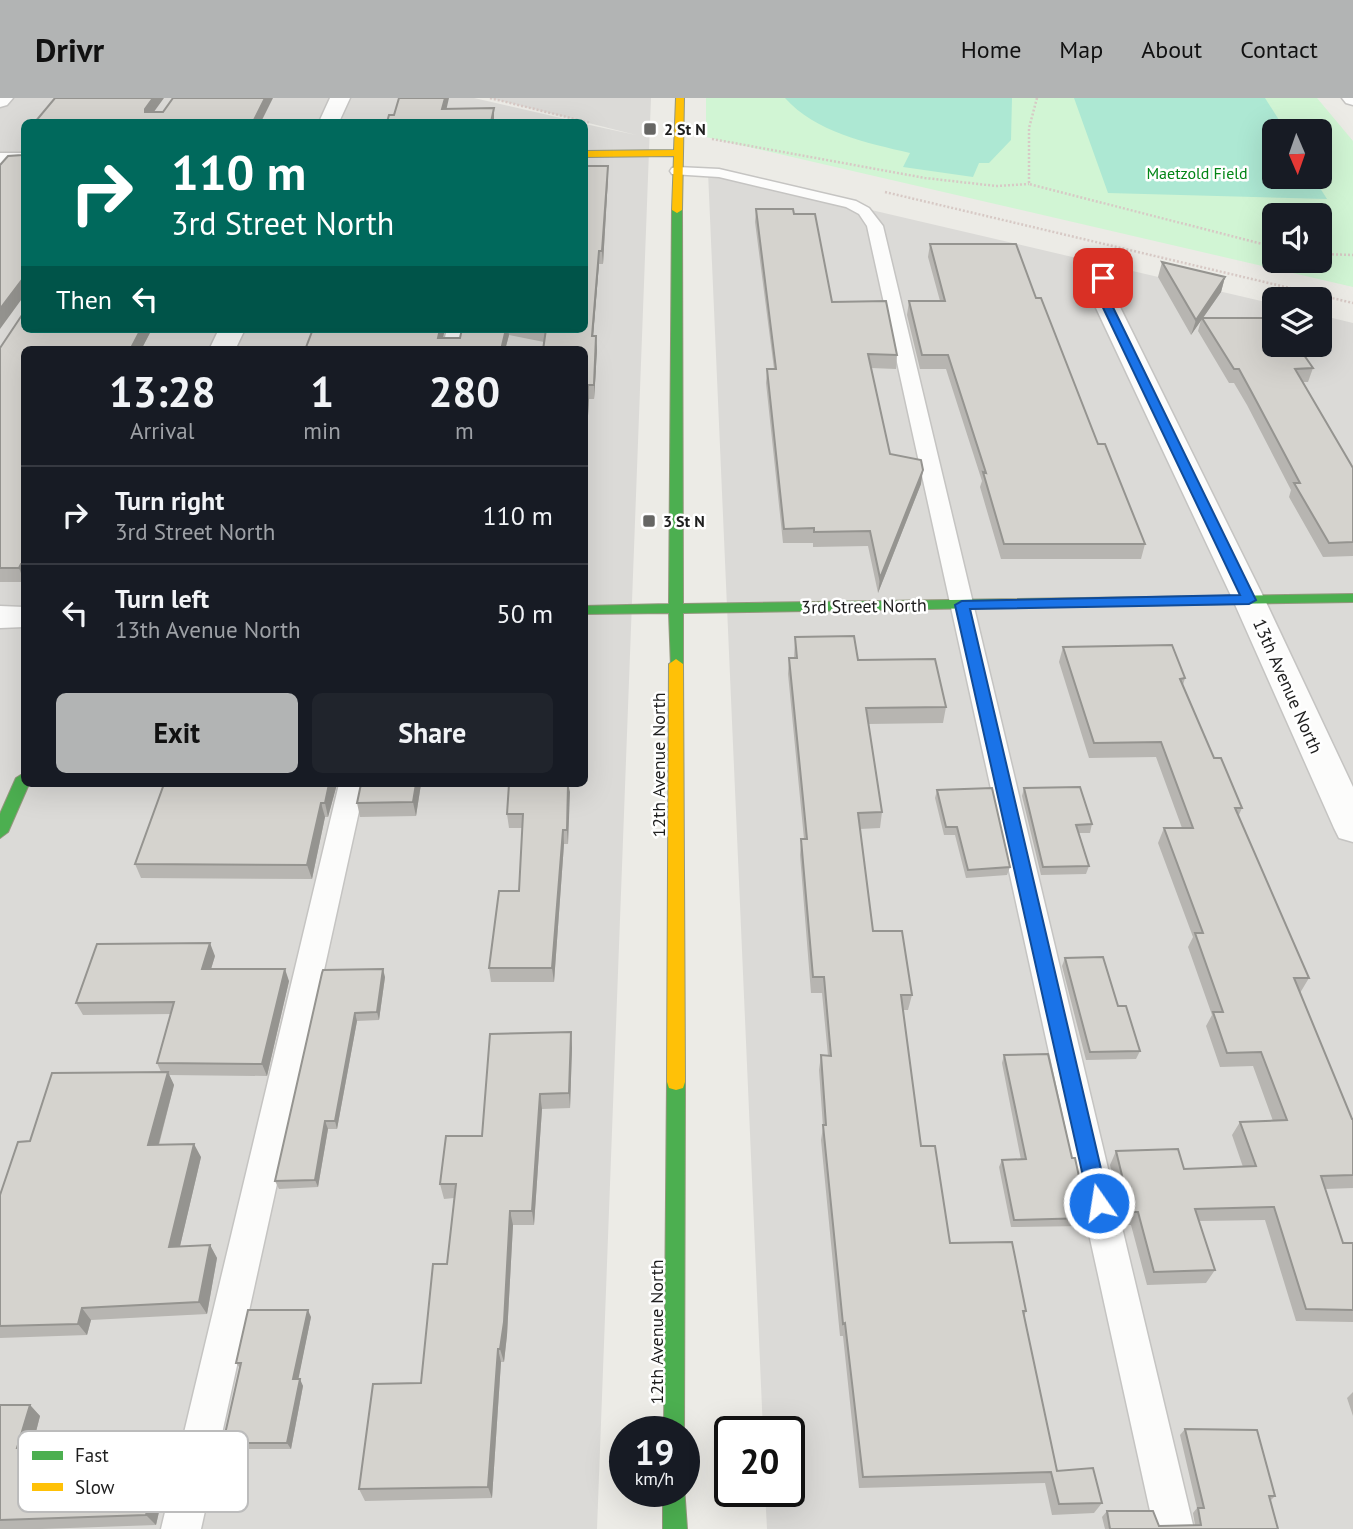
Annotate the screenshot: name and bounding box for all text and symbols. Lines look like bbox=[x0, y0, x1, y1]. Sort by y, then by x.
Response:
text: Drivr bbox=[35, 28, 104, 71]
text: Home bbox=[961, 34, 1021, 65]
text: Map bbox=[1059, 34, 1103, 65]
text: About bbox=[1141, 34, 1202, 65]
text: Contact bbox=[1240, 34, 1318, 65]
place label: 2 St N bbox=[664, 119, 706, 139]
north arrow bbox=[1262, 119, 1332, 189]
map controls bbox=[1262, 119, 1332, 357]
marker: 2 St N bbox=[642, 121, 658, 137]
text: 110 m bbox=[171, 140, 306, 204]
icon: right bbox=[56, 147, 147, 238]
park label: Maetzold Field bbox=[1146, 163, 1248, 183]
text: 3rd Street North bbox=[171, 202, 394, 244]
button: sound bbox=[1262, 203, 1332, 273]
pin bbox=[1073, 248, 1133, 308]
icon: arrive bbox=[1084, 259, 1122, 297]
icon: left bbox=[126, 280, 164, 318]
text: Then bbox=[56, 283, 112, 316]
button: layers bbox=[1262, 287, 1332, 357]
text: 13:28 bbox=[109, 364, 215, 419]
text: 1 bbox=[310, 364, 334, 419]
text: 280 bbox=[429, 364, 500, 419]
text: Arrival bbox=[130, 416, 194, 445]
text: min bbox=[303, 416, 341, 445]
text: m bbox=[455, 416, 474, 445]
text: Turn right bbox=[115, 484, 224, 517]
icon: right bbox=[56, 496, 94, 534]
text: 110 m bbox=[482, 499, 553, 532]
place label: 3 St N bbox=[663, 511, 705, 531]
marker: 3 St N bbox=[641, 513, 657, 529]
text: 3rd Street North bbox=[115, 517, 275, 546]
text: Turn left bbox=[115, 582, 209, 615]
street label: 3rd Street North bbox=[801, 593, 927, 619]
icon: left bbox=[56, 594, 94, 632]
text: 50 m bbox=[497, 597, 553, 630]
text: 13th Avenue North bbox=[115, 615, 301, 644]
street label: 13th Avenue North bbox=[1248, 615, 1328, 757]
street label: 12th Avenue North bbox=[647, 692, 670, 838]
button: Exit bbox=[56, 693, 298, 773]
button: Share bbox=[312, 693, 553, 773]
position arrow bbox=[1062, 1166, 1136, 1240]
street label: 12th Avenue North bbox=[645, 1259, 668, 1405]
speed limit sign: 20 bbox=[714, 1416, 805, 1507]
text: 19 bbox=[635, 1429, 674, 1475]
legend bbox=[18, 1431, 248, 1512]
text: Fast bbox=[75, 1443, 109, 1467]
text: km/h bbox=[635, 1467, 674, 1490]
text: Slow bbox=[75, 1475, 115, 1499]

